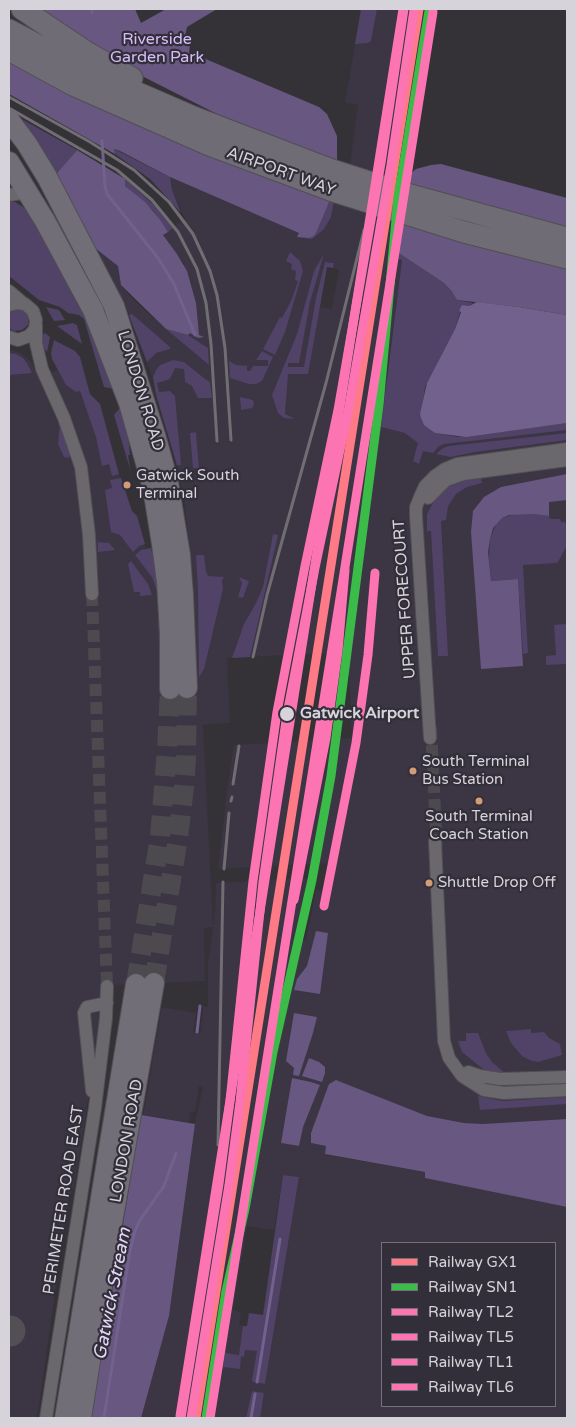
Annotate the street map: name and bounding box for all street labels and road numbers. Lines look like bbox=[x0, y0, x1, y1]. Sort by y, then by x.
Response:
street label: AIRPORT WAY bbox=[224, 143, 338, 201]
street label: LONDON ROAD bbox=[113, 328, 167, 454]
street label: UPPER FORECOURT bbox=[390, 518, 420, 680]
street label: LONDON ROAD bbox=[107, 1078, 147, 1204]
street label: PERIMETER ROAD EAST bbox=[40, 1104, 88, 1296]

